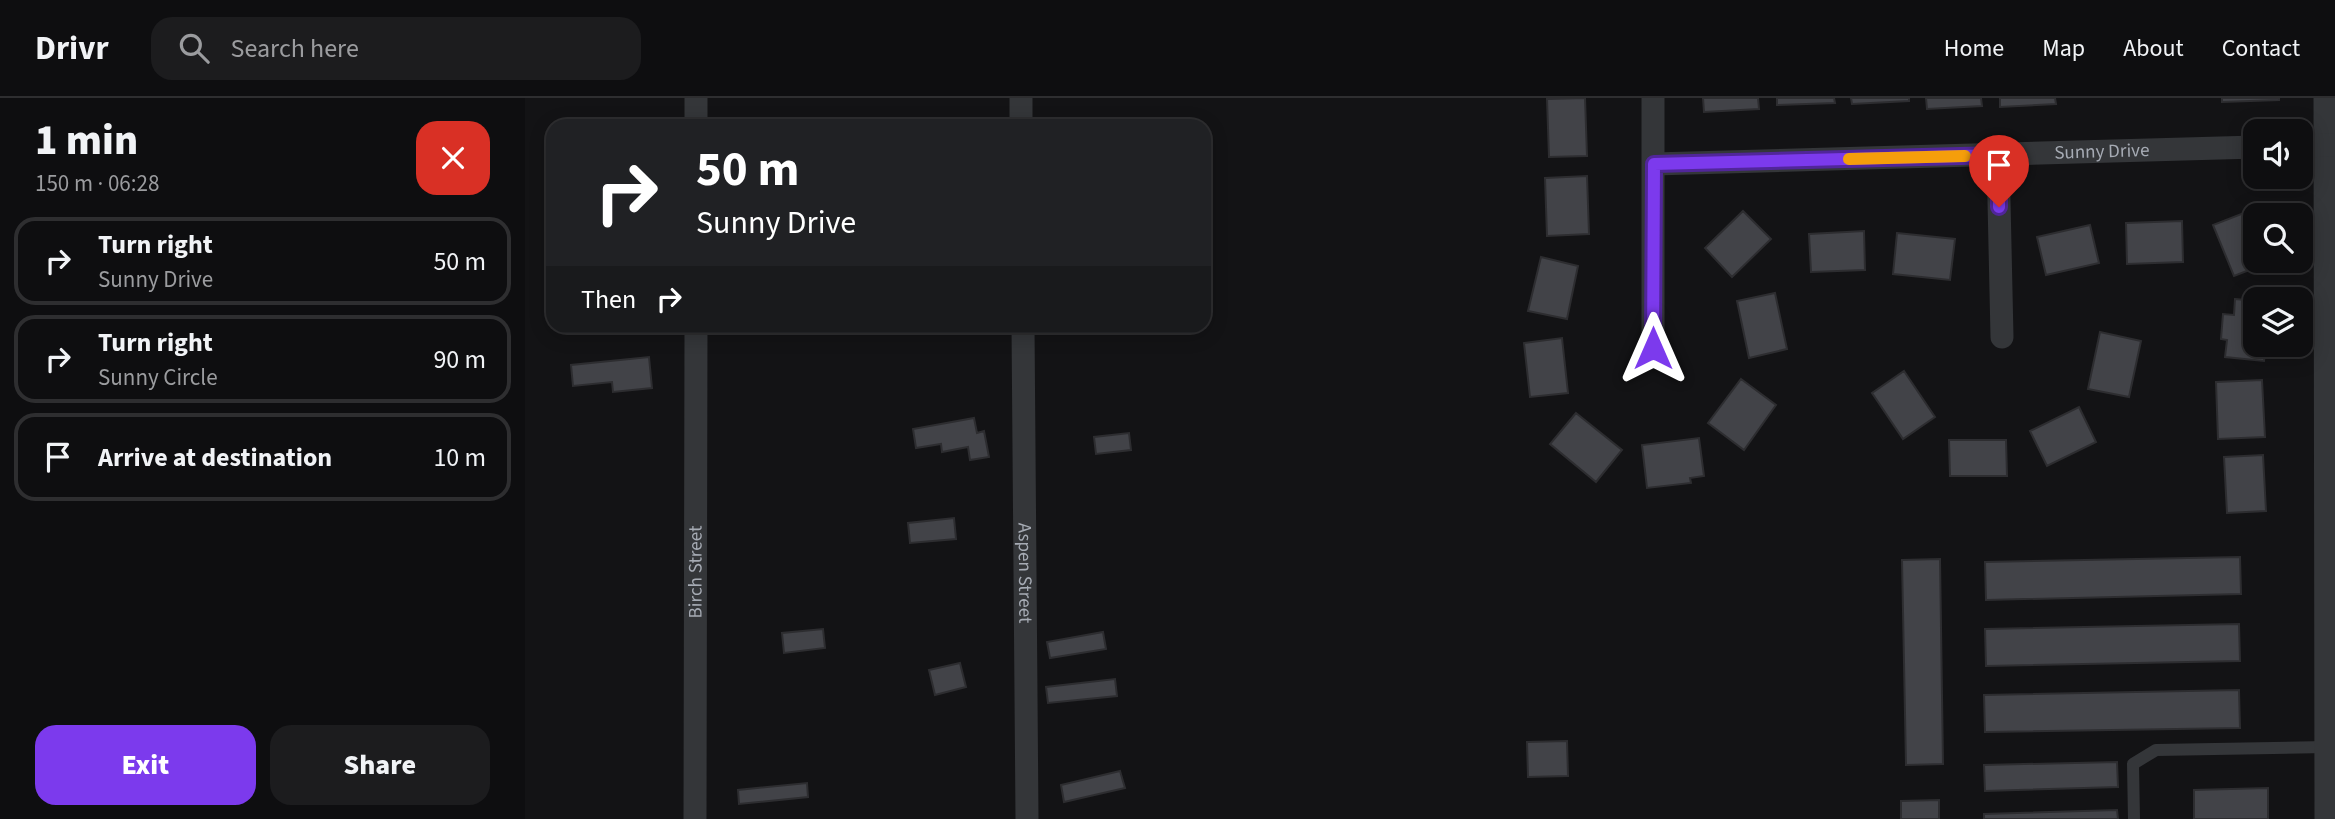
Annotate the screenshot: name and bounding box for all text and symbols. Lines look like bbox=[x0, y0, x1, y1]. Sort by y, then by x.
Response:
search box bbox=[151, 17, 641, 80]
text: Drivr bbox=[35, 25, 109, 72]
icon: search bbox=[175, 29, 213, 67]
text: Search here bbox=[231, 30, 359, 67]
text: Home bbox=[1944, 31, 2004, 66]
text: Map bbox=[2042, 31, 2085, 66]
text: About bbox=[2123, 31, 2184, 66]
text: Contact bbox=[2222, 31, 2300, 66]
text: 1 min bbox=[35, 111, 138, 171]
map controls bbox=[2243, 119, 2313, 357]
button: sound bbox=[2243, 119, 2313, 189]
button: close bbox=[416, 121, 490, 195]
text: 50 m bbox=[696, 135, 800, 205]
pin bbox=[1969, 135, 2029, 207]
street label: Sunny Drive bbox=[2054, 137, 2150, 166]
icon: arrive bbox=[1980, 146, 2018, 184]
icon: right bbox=[581, 147, 672, 238]
text: 150 m · 06:28 bbox=[35, 167, 159, 200]
text: Sunny Drive bbox=[696, 200, 856, 246]
button: search bbox=[2243, 203, 2313, 273]
text: Turn right bbox=[98, 226, 213, 263]
icon: right bbox=[39, 242, 77, 280]
text: 50 m bbox=[433, 243, 486, 280]
text: Sunny Drive bbox=[98, 263, 213, 296]
icon: right bbox=[650, 280, 688, 318]
text: Then bbox=[581, 281, 636, 318]
button: layers bbox=[2243, 287, 2313, 357]
position arrow bbox=[1616, 311, 1690, 385]
text: Turn right bbox=[98, 324, 213, 361]
icon: right bbox=[39, 340, 77, 378]
text: 90 m bbox=[433, 341, 486, 378]
text: Sunny Circle bbox=[98, 361, 218, 394]
icon: arrive bbox=[39, 438, 77, 476]
text: Arrive at destination bbox=[98, 439, 332, 476]
text: 10 m bbox=[433, 439, 486, 476]
street label: Aspen Street bbox=[1011, 523, 1039, 624]
street label: Birch Street bbox=[682, 525, 709, 618]
button: Exit bbox=[35, 725, 256, 805]
button: Share bbox=[270, 725, 490, 805]

